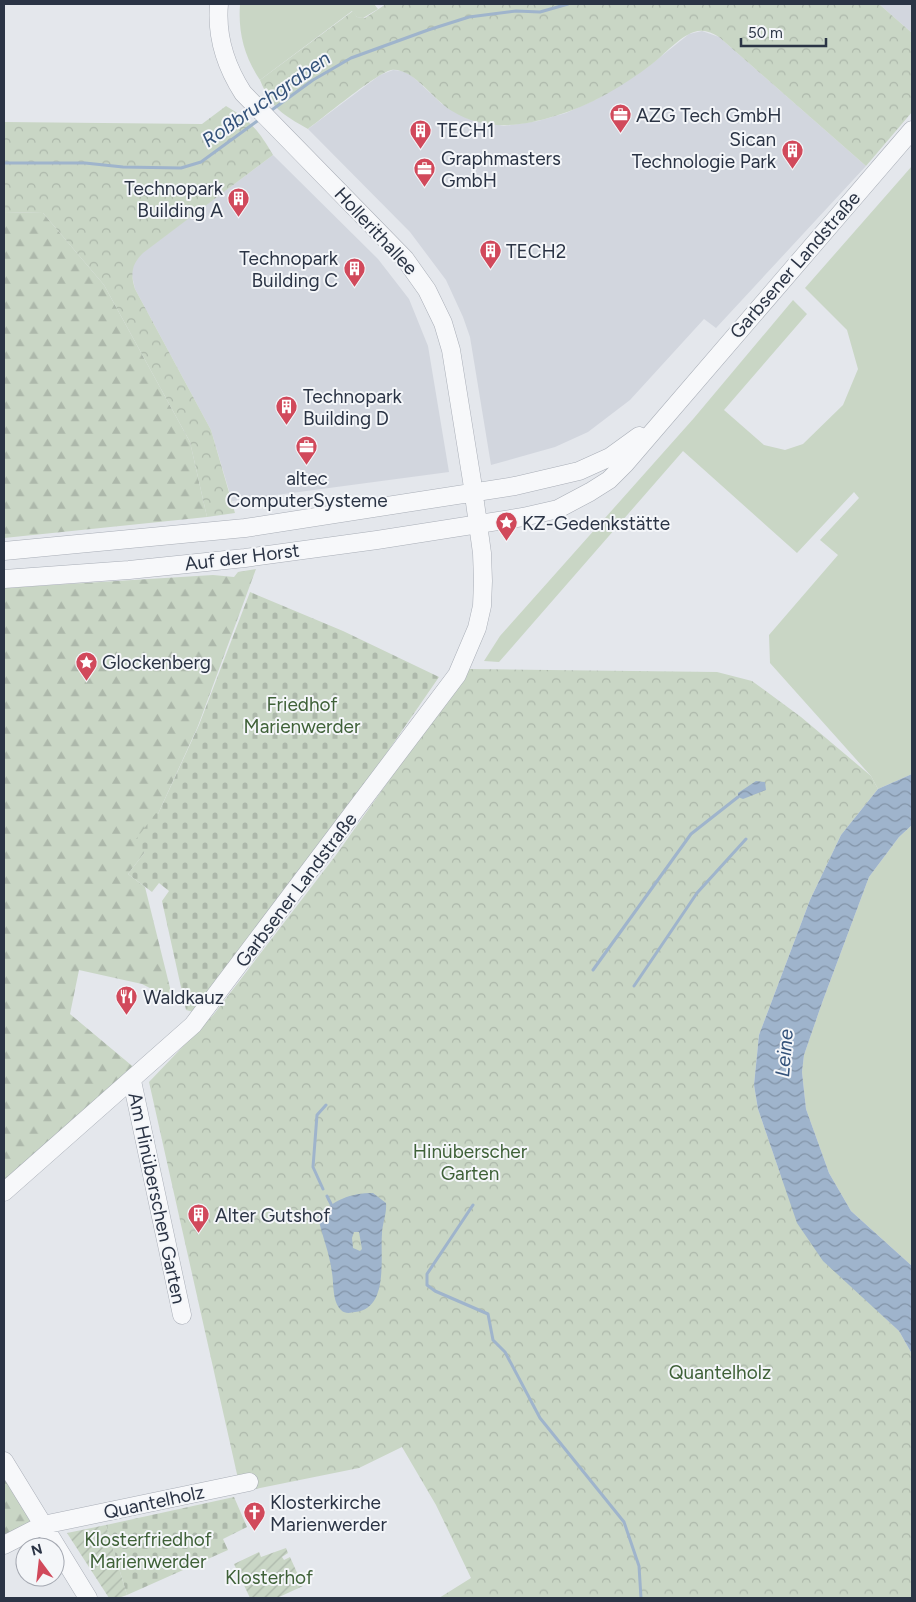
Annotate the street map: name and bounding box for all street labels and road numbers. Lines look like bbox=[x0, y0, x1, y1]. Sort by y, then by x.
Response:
street label: Hollerithallee bbox=[330, 182, 422, 280]
street label: Garbsener Landstraße bbox=[725, 187, 865, 343]
street label: Auf der Horst bbox=[183, 539, 301, 575]
street label: Garbsener Landstraße bbox=[230, 808, 362, 972]
street label: Am Hinüberschen Garten bbox=[123, 1090, 191, 1306]
street label: Quantelholz bbox=[101, 1480, 207, 1524]

